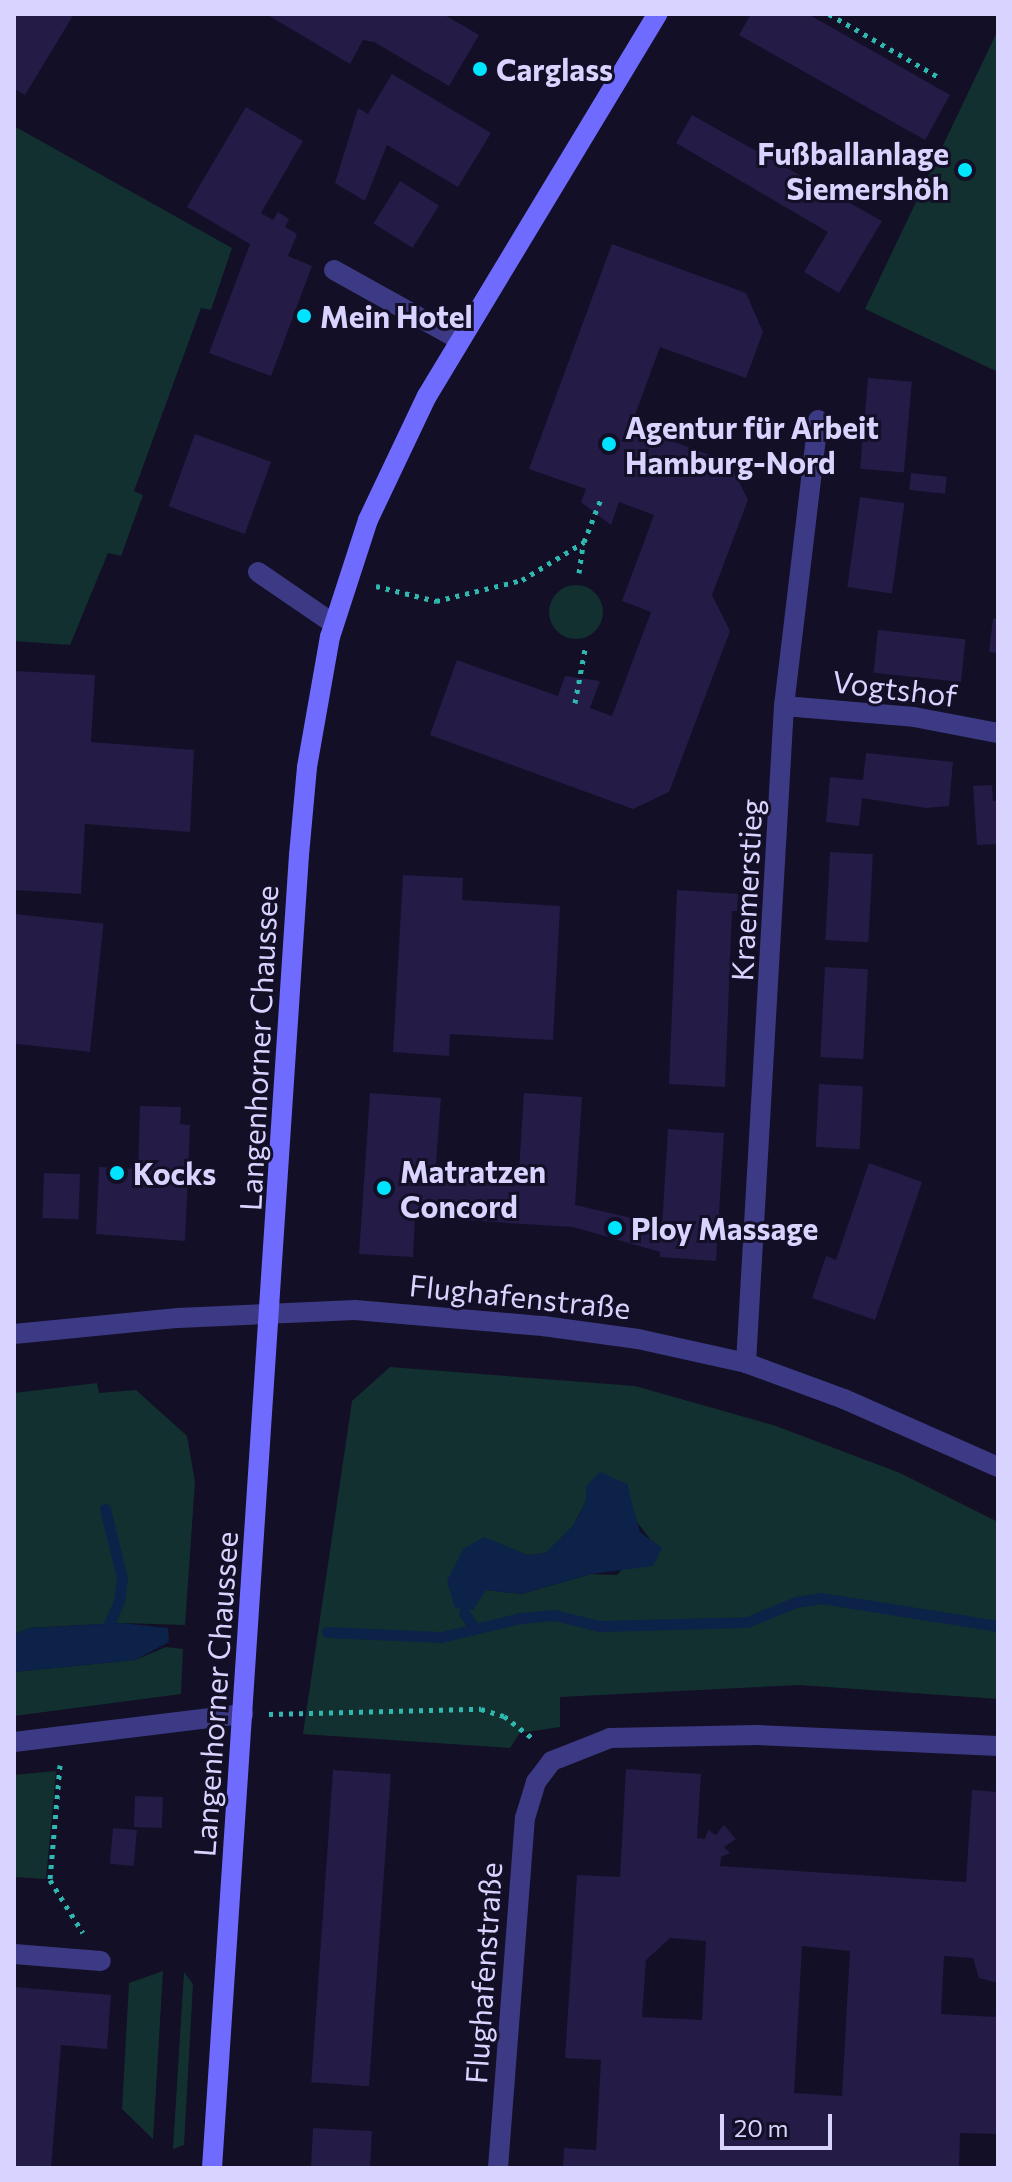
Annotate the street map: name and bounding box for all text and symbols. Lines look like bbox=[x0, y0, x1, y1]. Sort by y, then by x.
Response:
place label: Carglass bbox=[496, 51, 613, 87]
marker: Carglass bbox=[471, 60, 489, 78]
place label: Fußballanlage Siemershöh bbox=[757, 135, 949, 206]
marker: Fußballanlage Siemershöh bbox=[956, 161, 974, 179]
place label: Mein Hotel bbox=[320, 298, 473, 334]
marker: Mein Hotel bbox=[295, 307, 313, 325]
place label: Agentur für Arbeit Hamburg-Nord bbox=[625, 409, 879, 480]
marker: Agentur für Arbeit Hamburg-Nord bbox=[600, 435, 618, 453]
street label: Vogtshof bbox=[831, 662, 959, 714]
street label: Kraemerstieg bbox=[723, 798, 769, 982]
street label: Langenhorner Chaussee bbox=[231, 884, 285, 1212]
place label: Matratzen Concord bbox=[400, 1153, 546, 1224]
place label: Kocks bbox=[133, 1155, 216, 1191]
marker: Kocks bbox=[108, 1164, 126, 1182]
marker: Matratzen Concord bbox=[375, 1179, 393, 1197]
place label: Ploy Massage bbox=[631, 1210, 818, 1246]
marker: Ploy Massage bbox=[606, 1219, 624, 1237]
street label: Flughafenstraße bbox=[408, 1266, 632, 1326]
street label: Langenhorner Chaussee bbox=[186, 1530, 244, 1858]
street label: Flughafenstraße bbox=[457, 1861, 509, 2085]
scale bar bbox=[724, 2098, 836, 2148]
text: 20 m bbox=[734, 2113, 788, 2142]

